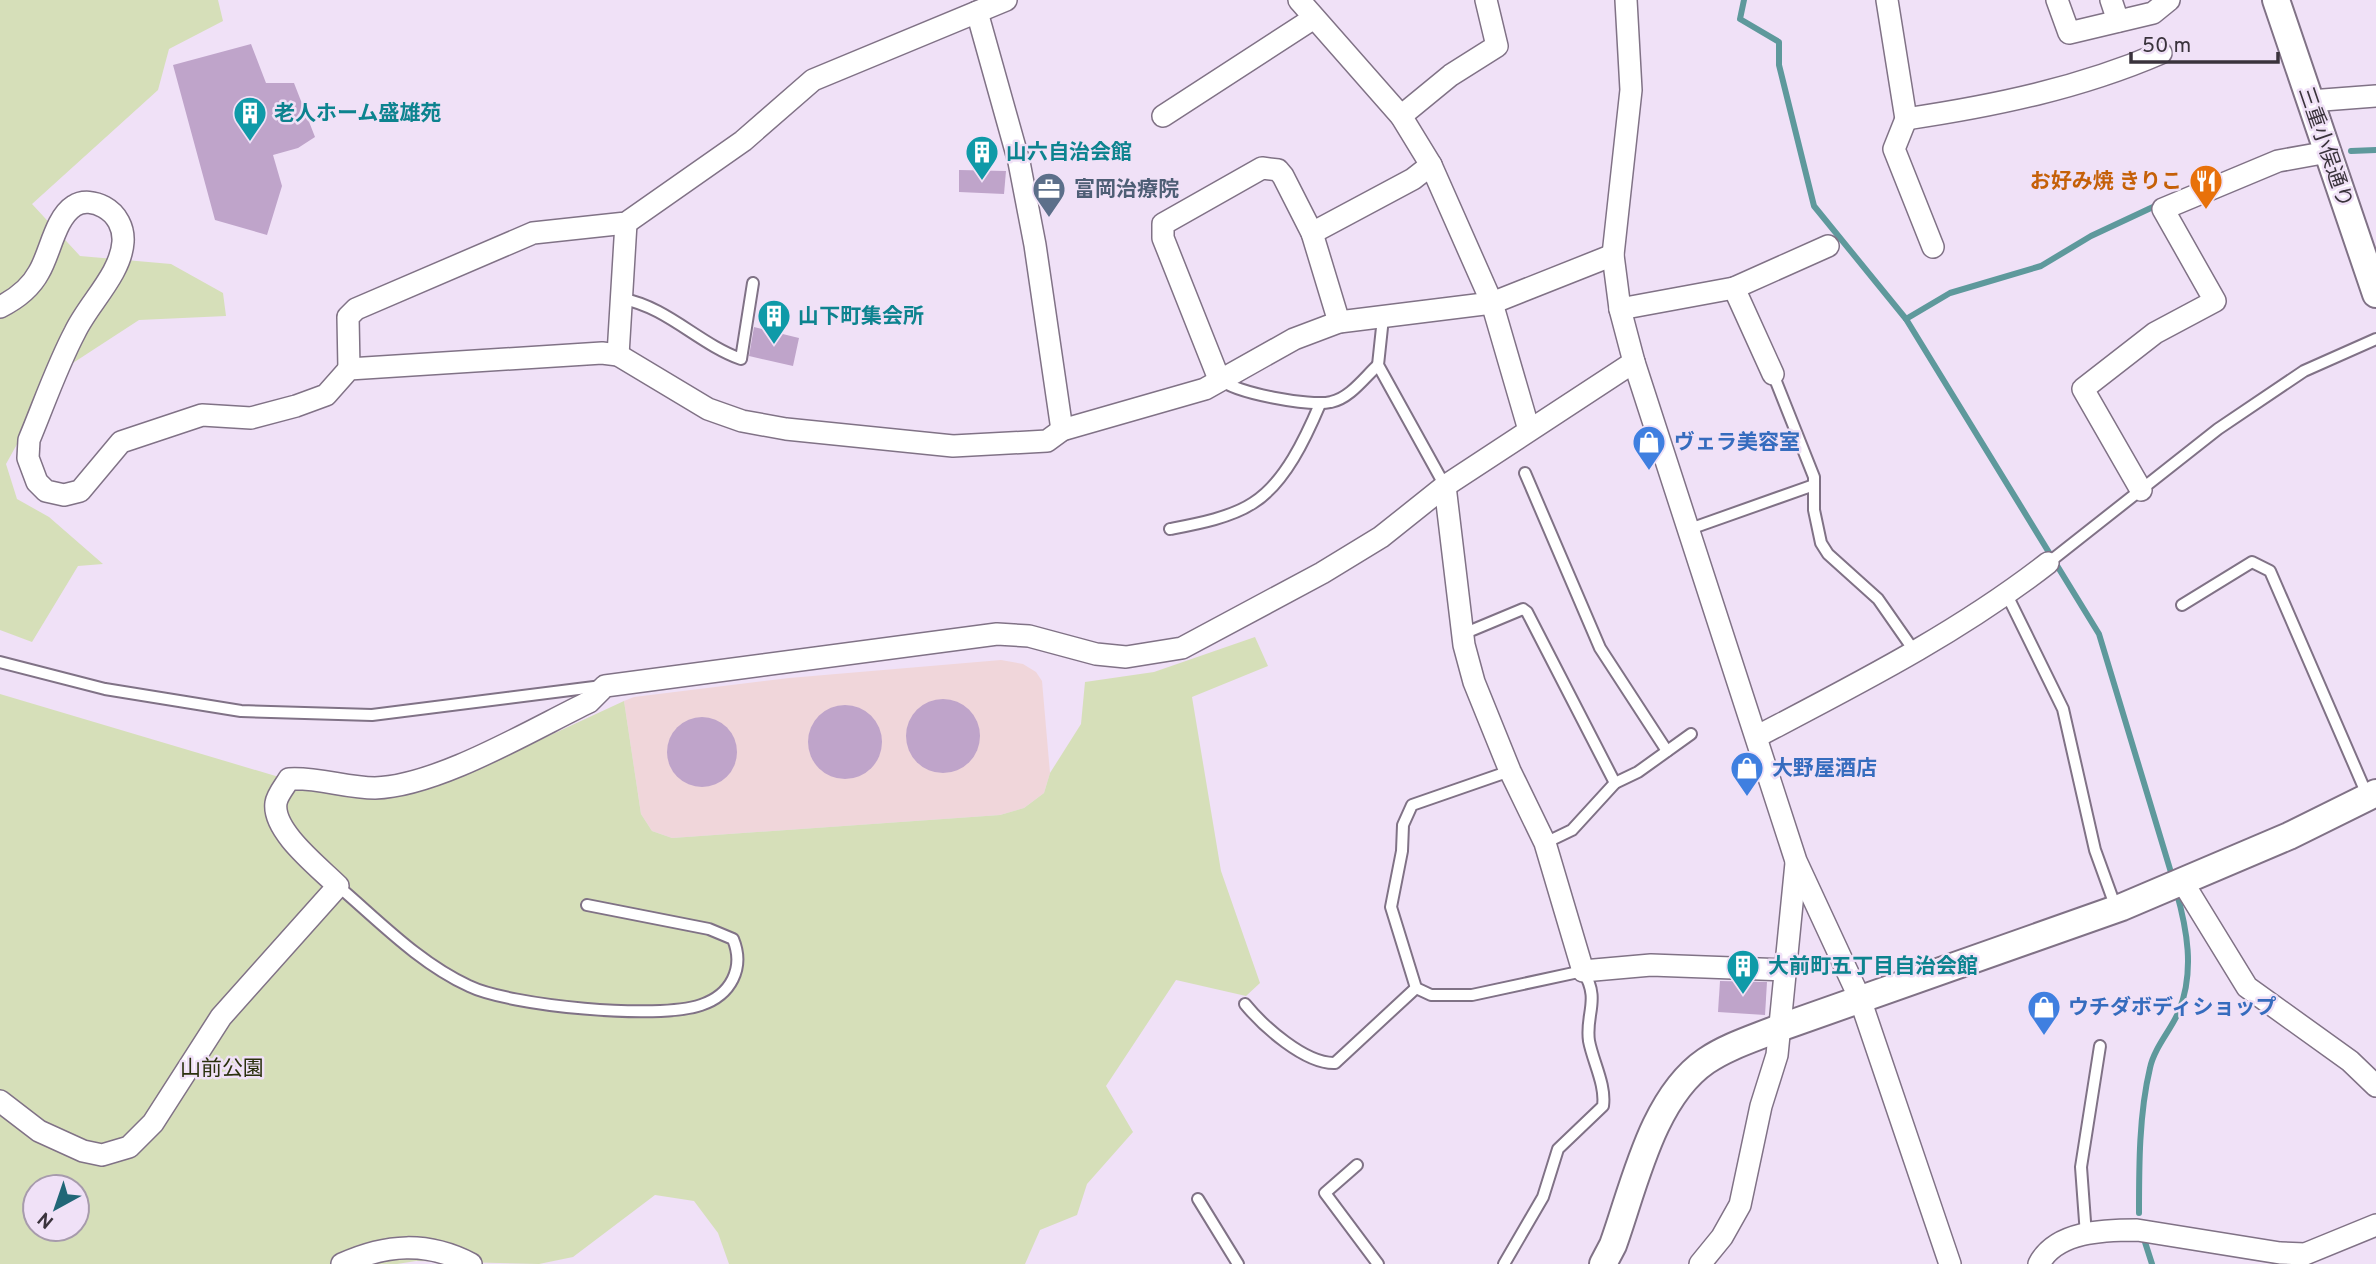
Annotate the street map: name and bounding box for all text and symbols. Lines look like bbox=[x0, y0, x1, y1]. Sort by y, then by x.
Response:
scale bar bbox=[2131, 21, 2278, 65]
text: 50 m bbox=[2142, 33, 2191, 60]
street label: 三重小俣通り bbox=[2291, 84, 2358, 211]
building icon: 老人ホーム盛雄苑 bbox=[231, 94, 269, 143]
place label: 老人ホーム盛雄苑 bbox=[274, 101, 441, 128]
building icon: 山六自治会館 bbox=[963, 133, 1001, 182]
place label: 山六自治会館 bbox=[1006, 140, 1132, 167]
restaurant icon: お好み焼 きりこ bbox=[2187, 162, 2225, 211]
place label: お好み焼 きりこ bbox=[2030, 169, 2182, 196]
office icon: 富岡治療院 bbox=[1030, 170, 1068, 219]
place label: 富岡治療院 bbox=[1074, 177, 1179, 204]
building icon: 山下町集会所 bbox=[755, 297, 793, 346]
place label: 山下町集会所 bbox=[798, 304, 924, 331]
shop icon: ヴェラ美容室 bbox=[1630, 423, 1668, 472]
place label: ヴェラ美容室 bbox=[1674, 430, 1800, 457]
shop icon: 大野屋酒店 bbox=[1728, 749, 1766, 798]
place label: 大野屋酒店 bbox=[1772, 756, 1877, 783]
building icon: 大前町五丁目自治会館 bbox=[1724, 947, 1762, 996]
place label: 大前町五丁目自治会館 bbox=[1768, 954, 1978, 981]
shop icon: ウチダボディショップ bbox=[2025, 988, 2063, 1037]
place label: ウチダボディショップ bbox=[2068, 995, 2277, 1022]
park label: 山前公園 bbox=[180, 1056, 264, 1083]
north arrow bbox=[21, 1173, 91, 1243]
text: N bbox=[33, 1206, 59, 1233]

